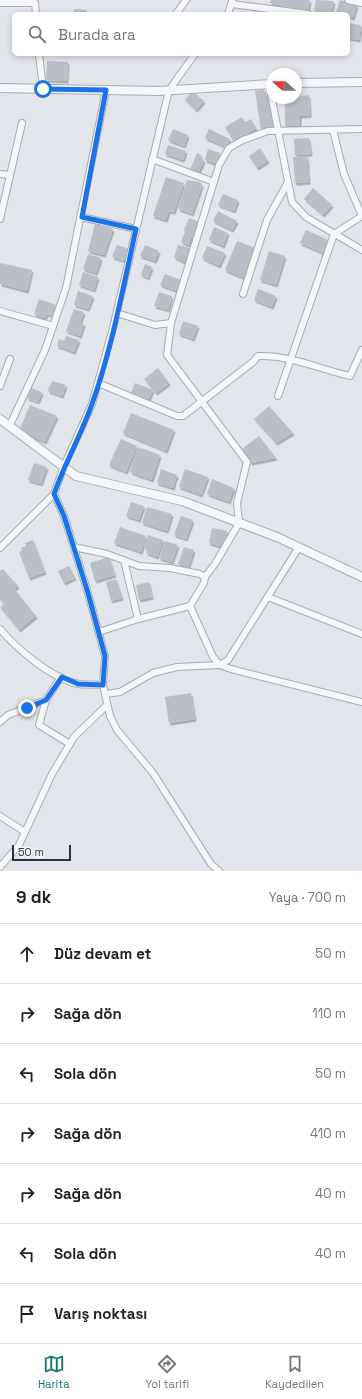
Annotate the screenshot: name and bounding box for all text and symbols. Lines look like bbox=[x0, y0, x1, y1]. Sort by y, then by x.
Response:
search box bbox=[12, 12, 350, 56]
icon: search bbox=[26, 23, 48, 45]
text: Burada ara bbox=[58, 25, 136, 44]
north arrow bbox=[266, 68, 302, 104]
route start bbox=[34, 80, 52, 98]
route end bbox=[18, 699, 36, 717]
scale bar bbox=[12, 843, 71, 862]
text: 50 m bbox=[18, 845, 44, 859]
text: 9 dk bbox=[16, 886, 51, 908]
text: Yaya · 700 m bbox=[269, 889, 346, 906]
icon: ahead bbox=[16, 943, 38, 965]
text: Düz devam et bbox=[54, 944, 151, 963]
text: 50 m bbox=[315, 945, 346, 962]
icon: right bbox=[16, 1003, 38, 1025]
text: Sağa dön bbox=[54, 1004, 122, 1023]
text: 110 m bbox=[312, 1005, 346, 1022]
icon: left bbox=[16, 1063, 38, 1085]
text: Sola dön bbox=[54, 1064, 117, 1083]
text: 50 m bbox=[315, 1065, 346, 1082]
icon: right bbox=[16, 1123, 38, 1145]
text: Sağa dön bbox=[54, 1124, 122, 1143]
text: 410 m bbox=[310, 1125, 346, 1142]
icon: right bbox=[16, 1183, 38, 1205]
text: Sağa dön bbox=[54, 1184, 122, 1203]
text: 40 m bbox=[315, 1185, 346, 1202]
icon: left bbox=[16, 1243, 38, 1265]
text: Sola dön bbox=[54, 1244, 117, 1263]
text: 40 m bbox=[315, 1245, 346, 1262]
icon: arrive bbox=[16, 1303, 38, 1325]
text: Varış noktası bbox=[54, 1304, 147, 1323]
tab: Harita bbox=[38, 1353, 70, 1391]
tab: Yol tarifi bbox=[145, 1353, 189, 1391]
tab: Kaydedilen bbox=[265, 1353, 324, 1391]

